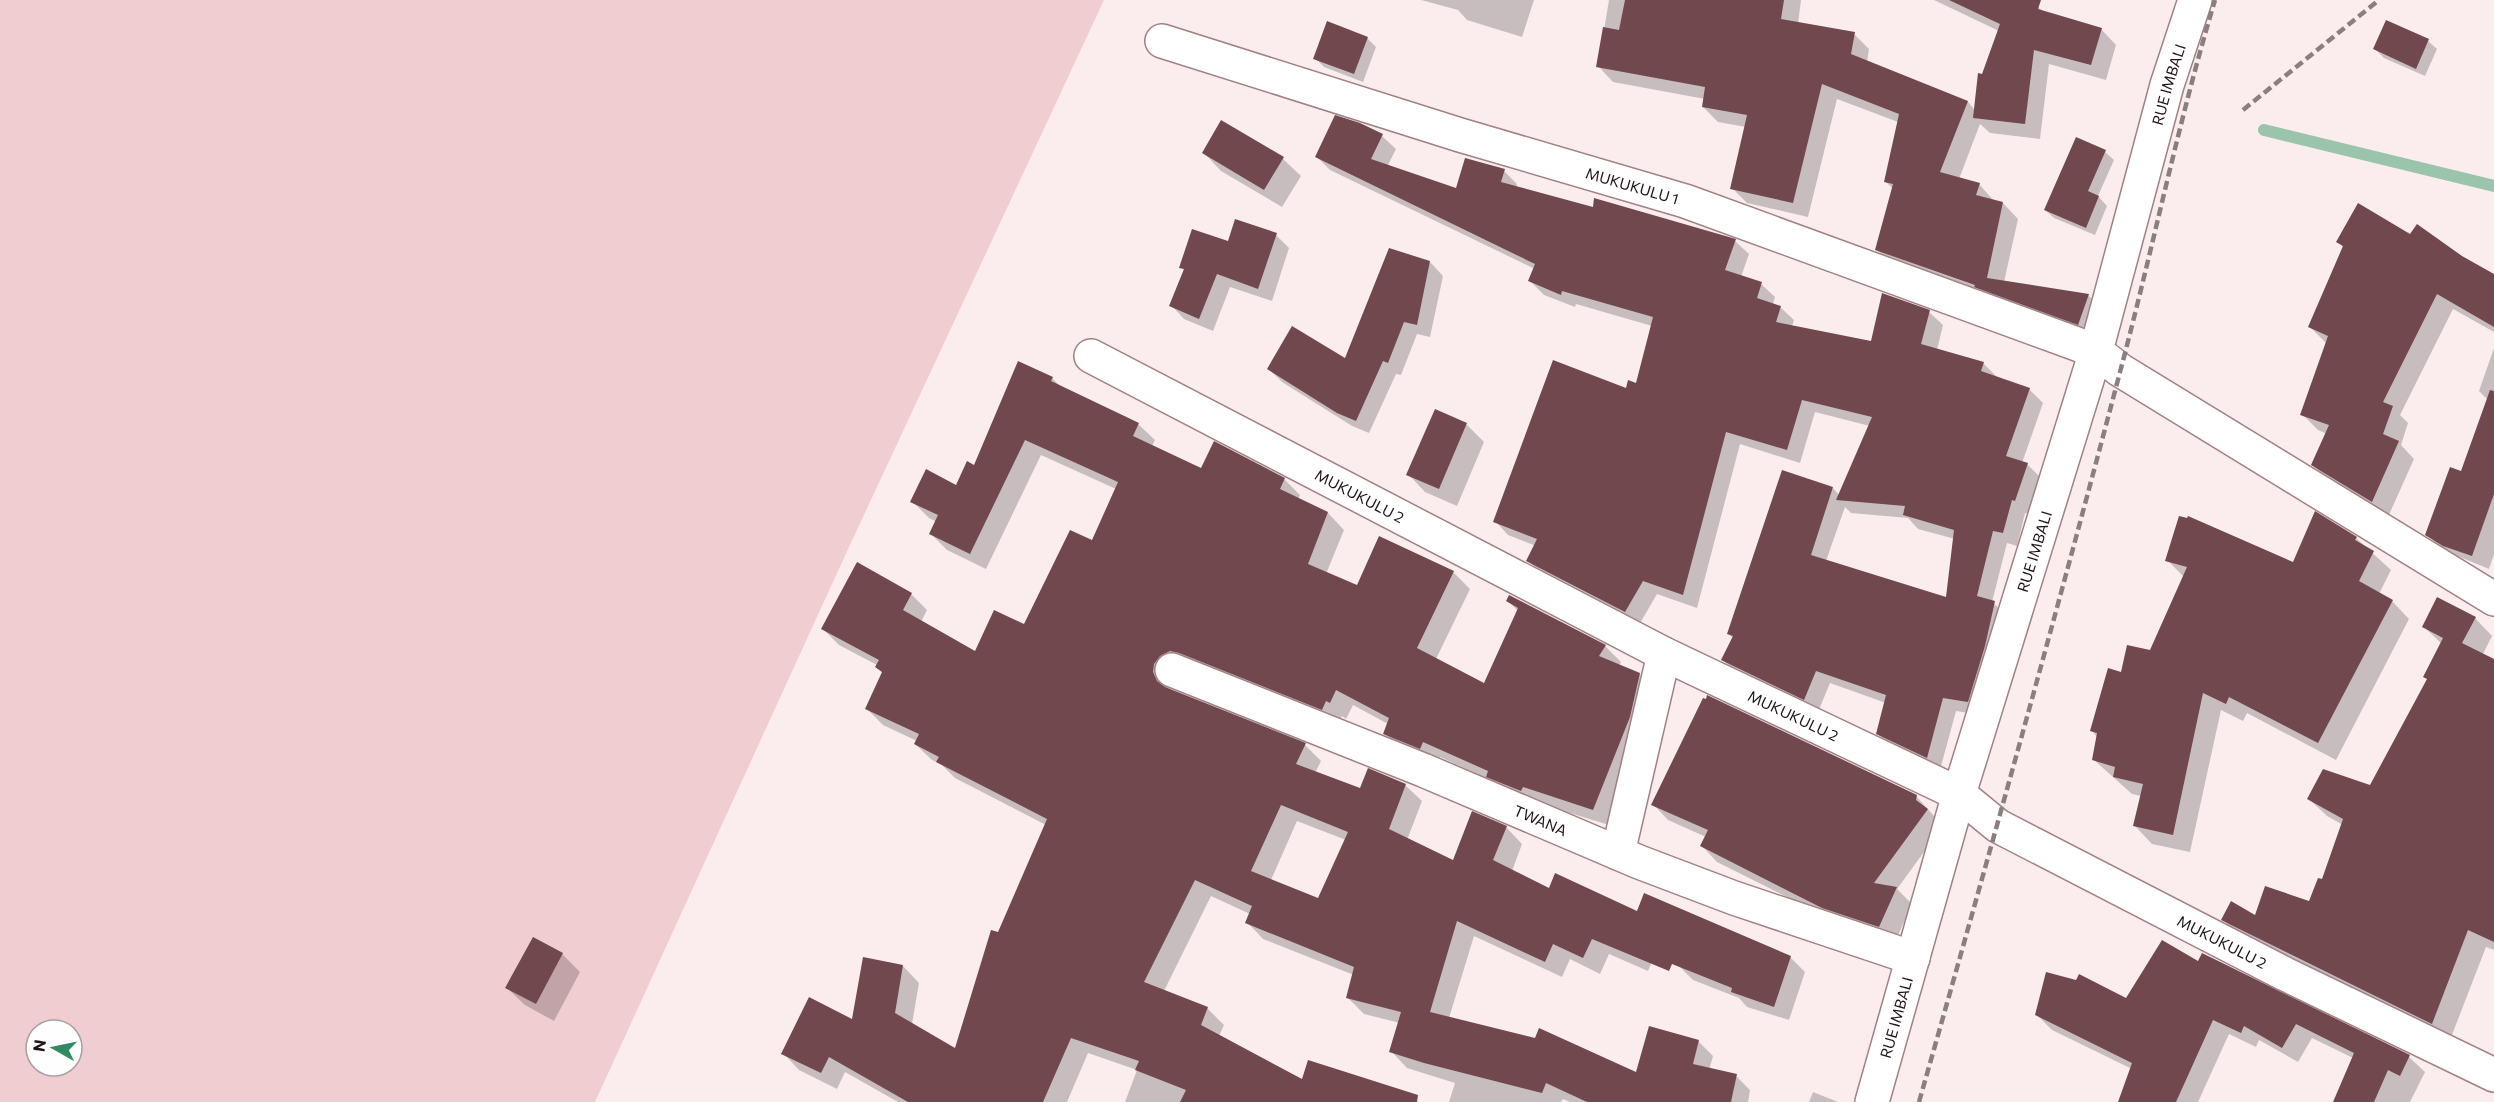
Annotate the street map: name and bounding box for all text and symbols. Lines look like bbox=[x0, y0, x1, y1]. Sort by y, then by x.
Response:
street label: RUE IMBALI bbox=[2148, 41, 2189, 127]
street label: MUKUKULU 1 bbox=[1584, 163, 1681, 208]
street label: MUKUKULU 2 bbox=[1312, 465, 1407, 526]
street label: RUE IMBALI bbox=[2013, 509, 2055, 594]
street label: MUKUKULU 2 bbox=[1745, 686, 1841, 744]
street label: TWANA bbox=[1511, 801, 1570, 839]
street label: MUKUKULU 2 bbox=[2174, 911, 2270, 972]
street label: RUE IMBALI bbox=[1876, 975, 1916, 1060]
north arrow bbox=[24, 1018, 84, 1078]
text: N bbox=[28, 1038, 49, 1053]

